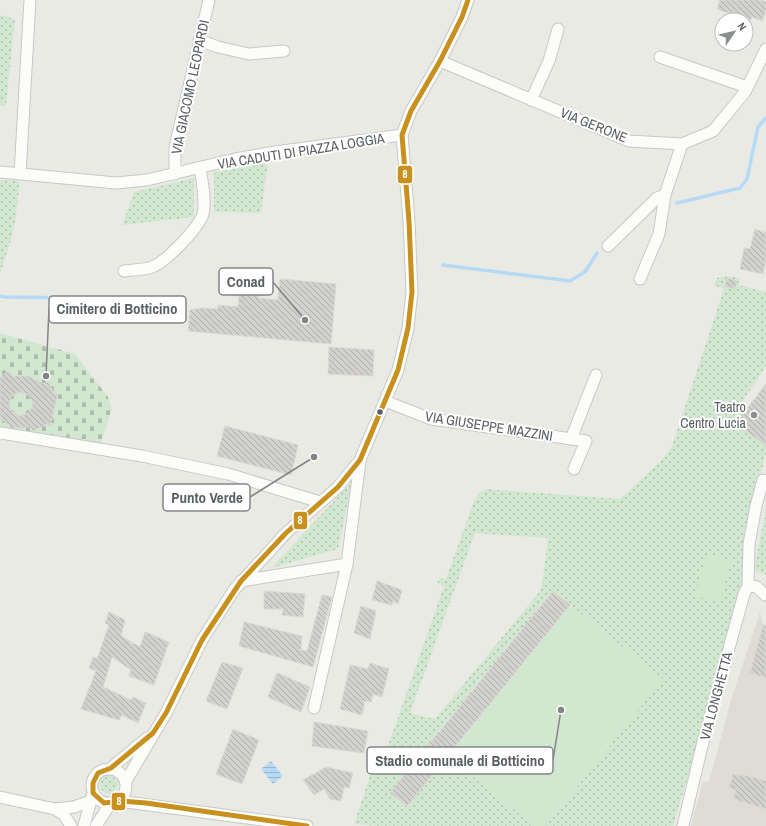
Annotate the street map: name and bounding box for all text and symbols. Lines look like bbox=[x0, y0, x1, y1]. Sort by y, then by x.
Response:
north arrow bbox=[714, 12, 754, 52]
street label: VIA GIACOMO LEOPARDI bbox=[167, 18, 213, 156]
text: N bbox=[735, 20, 750, 33]
street label: VIA GERONE bbox=[558, 103, 630, 147]
street label: VIA CADUTI DI PIAZZA LOGGIA bbox=[216, 129, 386, 173]
line badge: 8 bbox=[397, 165, 413, 184]
text: 8 bbox=[402, 167, 408, 181]
callout: Conad bbox=[219, 268, 273, 295]
text: Conad bbox=[227, 271, 265, 292]
callout: Cimitero di Botticino bbox=[49, 296, 186, 323]
text: Cimitero di Botticino bbox=[57, 298, 177, 319]
place label: Teatro Centro Lucia bbox=[680, 398, 747, 432]
unlabelled marker bbox=[375, 407, 385, 417]
street label: VIA GIUSEPPE MAZZINI bbox=[424, 407, 554, 445]
marker: Teatro Centro Lucia bbox=[749, 410, 759, 420]
callout: Punto Verde bbox=[163, 484, 250, 511]
text: Punto Verde bbox=[171, 487, 243, 508]
line badge: 8 bbox=[293, 511, 308, 530]
text: 8 bbox=[297, 513, 303, 527]
street label: VIA LONGHETTA bbox=[696, 650, 736, 742]
callout: Stadio comunale di Botticino bbox=[367, 747, 553, 774]
text: Stadio comunale di Botticino bbox=[375, 750, 545, 771]
line badge: 8 bbox=[111, 792, 126, 811]
text: 8 bbox=[116, 794, 122, 808]

